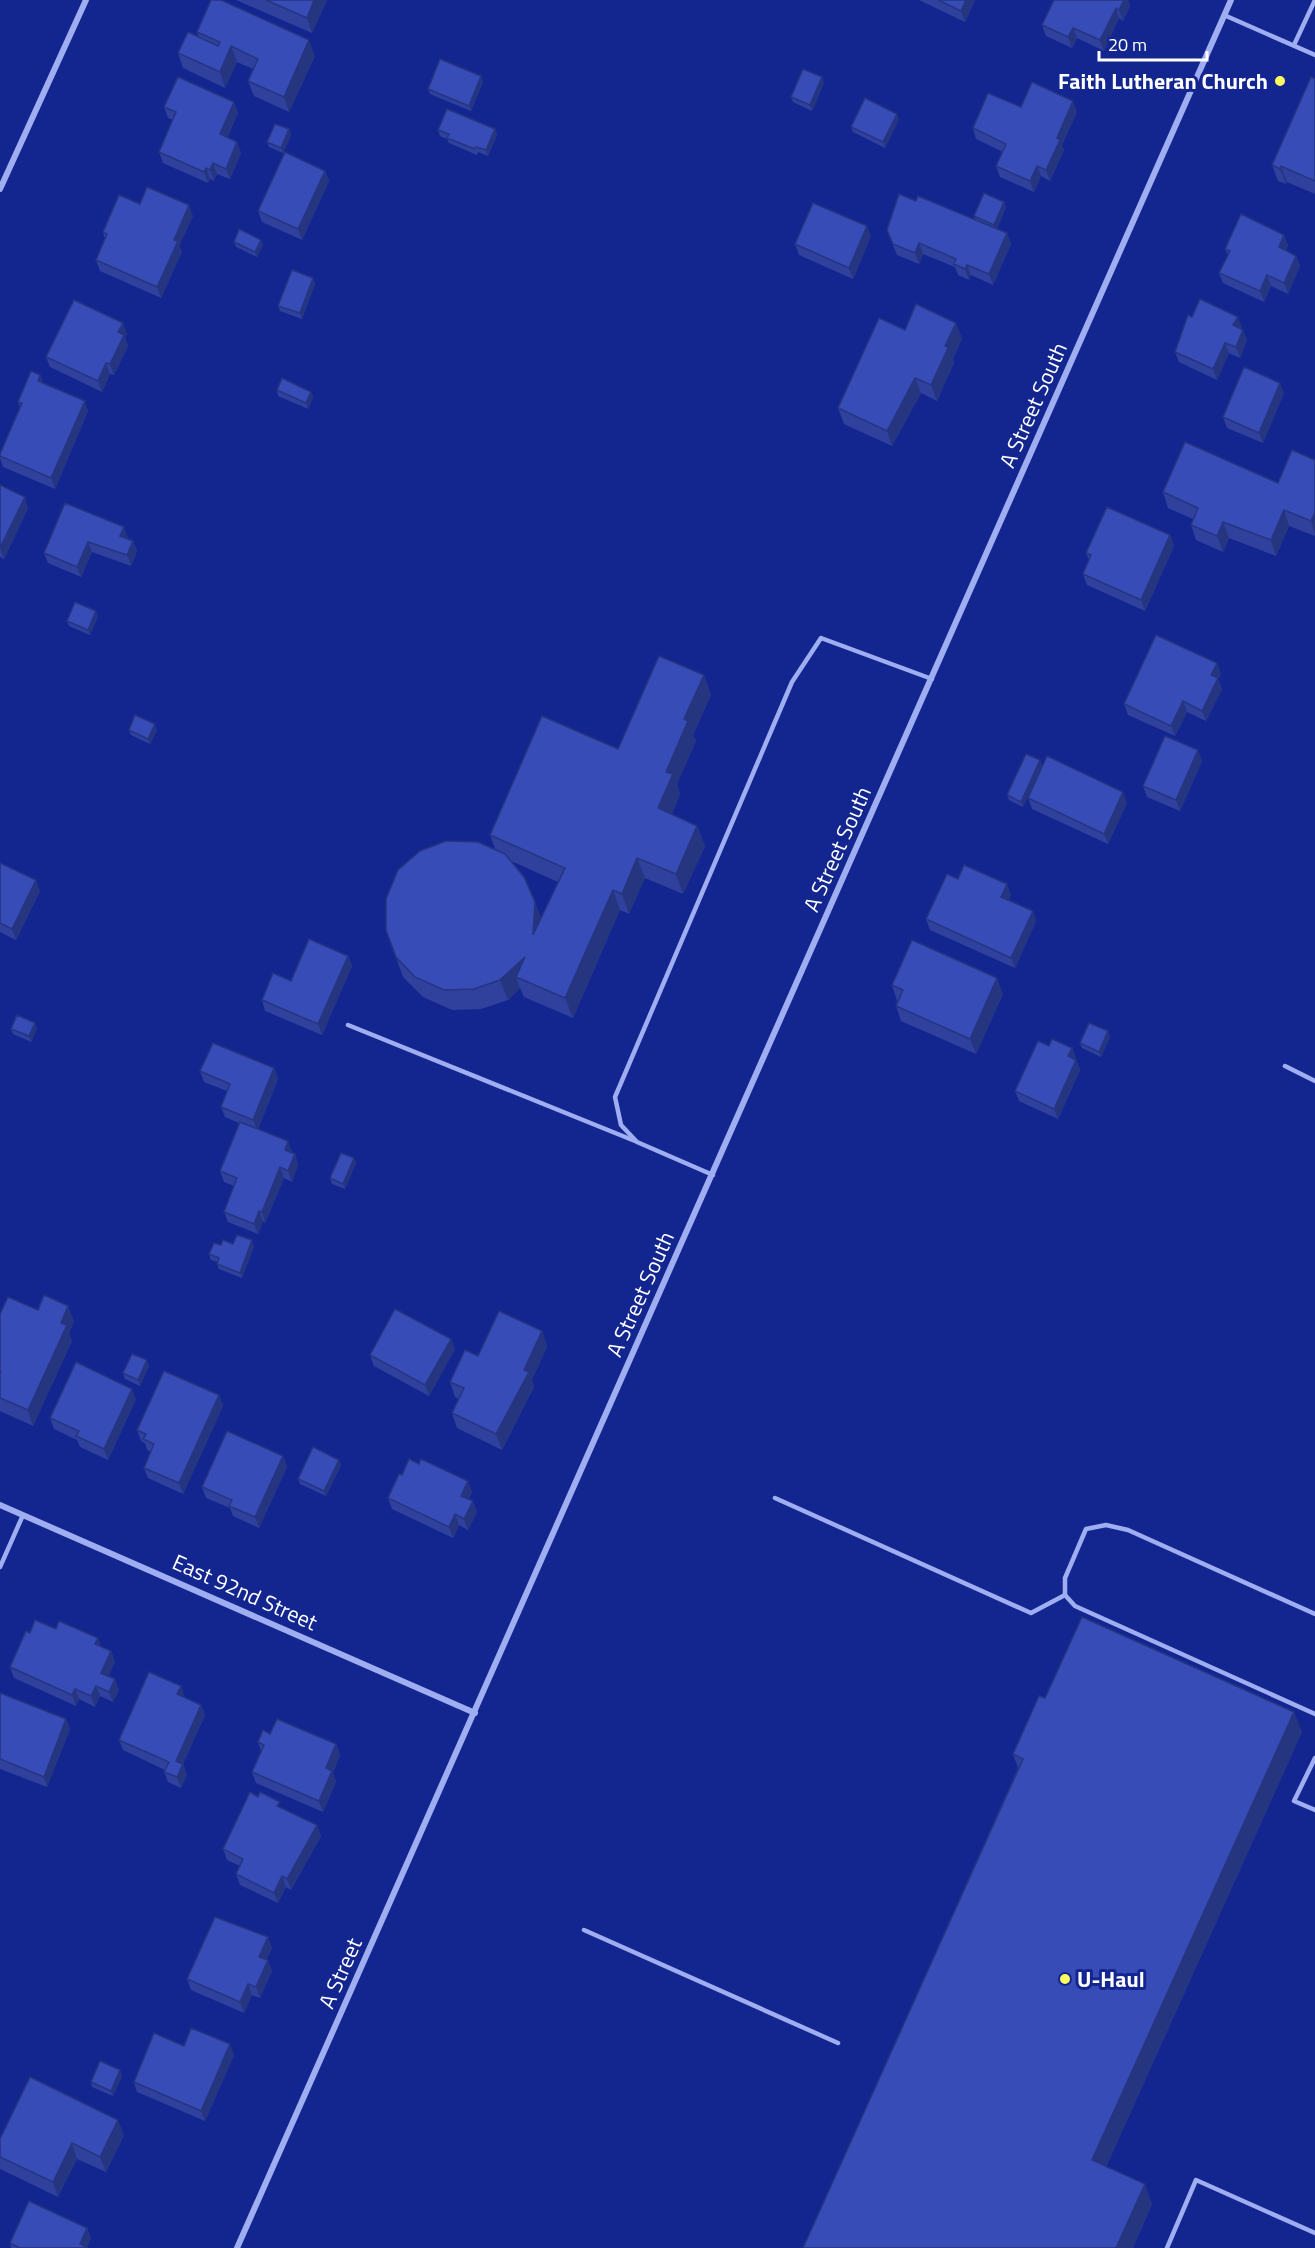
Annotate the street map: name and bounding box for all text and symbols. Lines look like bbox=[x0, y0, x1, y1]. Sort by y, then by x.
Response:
scale bar bbox=[1099, 24, 1207, 62]
text: 20 m bbox=[1108, 31, 1147, 58]
place label: Faith Lutheran Church bbox=[1058, 64, 1268, 98]
marker: Faith Lutheran Church bbox=[1273, 74, 1287, 88]
street label: A Street South bbox=[990, 337, 1076, 473]
street label: A Street South bbox=[794, 781, 880, 917]
street label: A Street South bbox=[597, 1226, 683, 1362]
street label: East 92nd Street bbox=[167, 1545, 323, 1639]
street label: A Street bbox=[309, 1932, 371, 2014]
place label: U-Haul bbox=[1077, 1962, 1145, 1996]
marker: U-Haul bbox=[1058, 1972, 1072, 1986]

